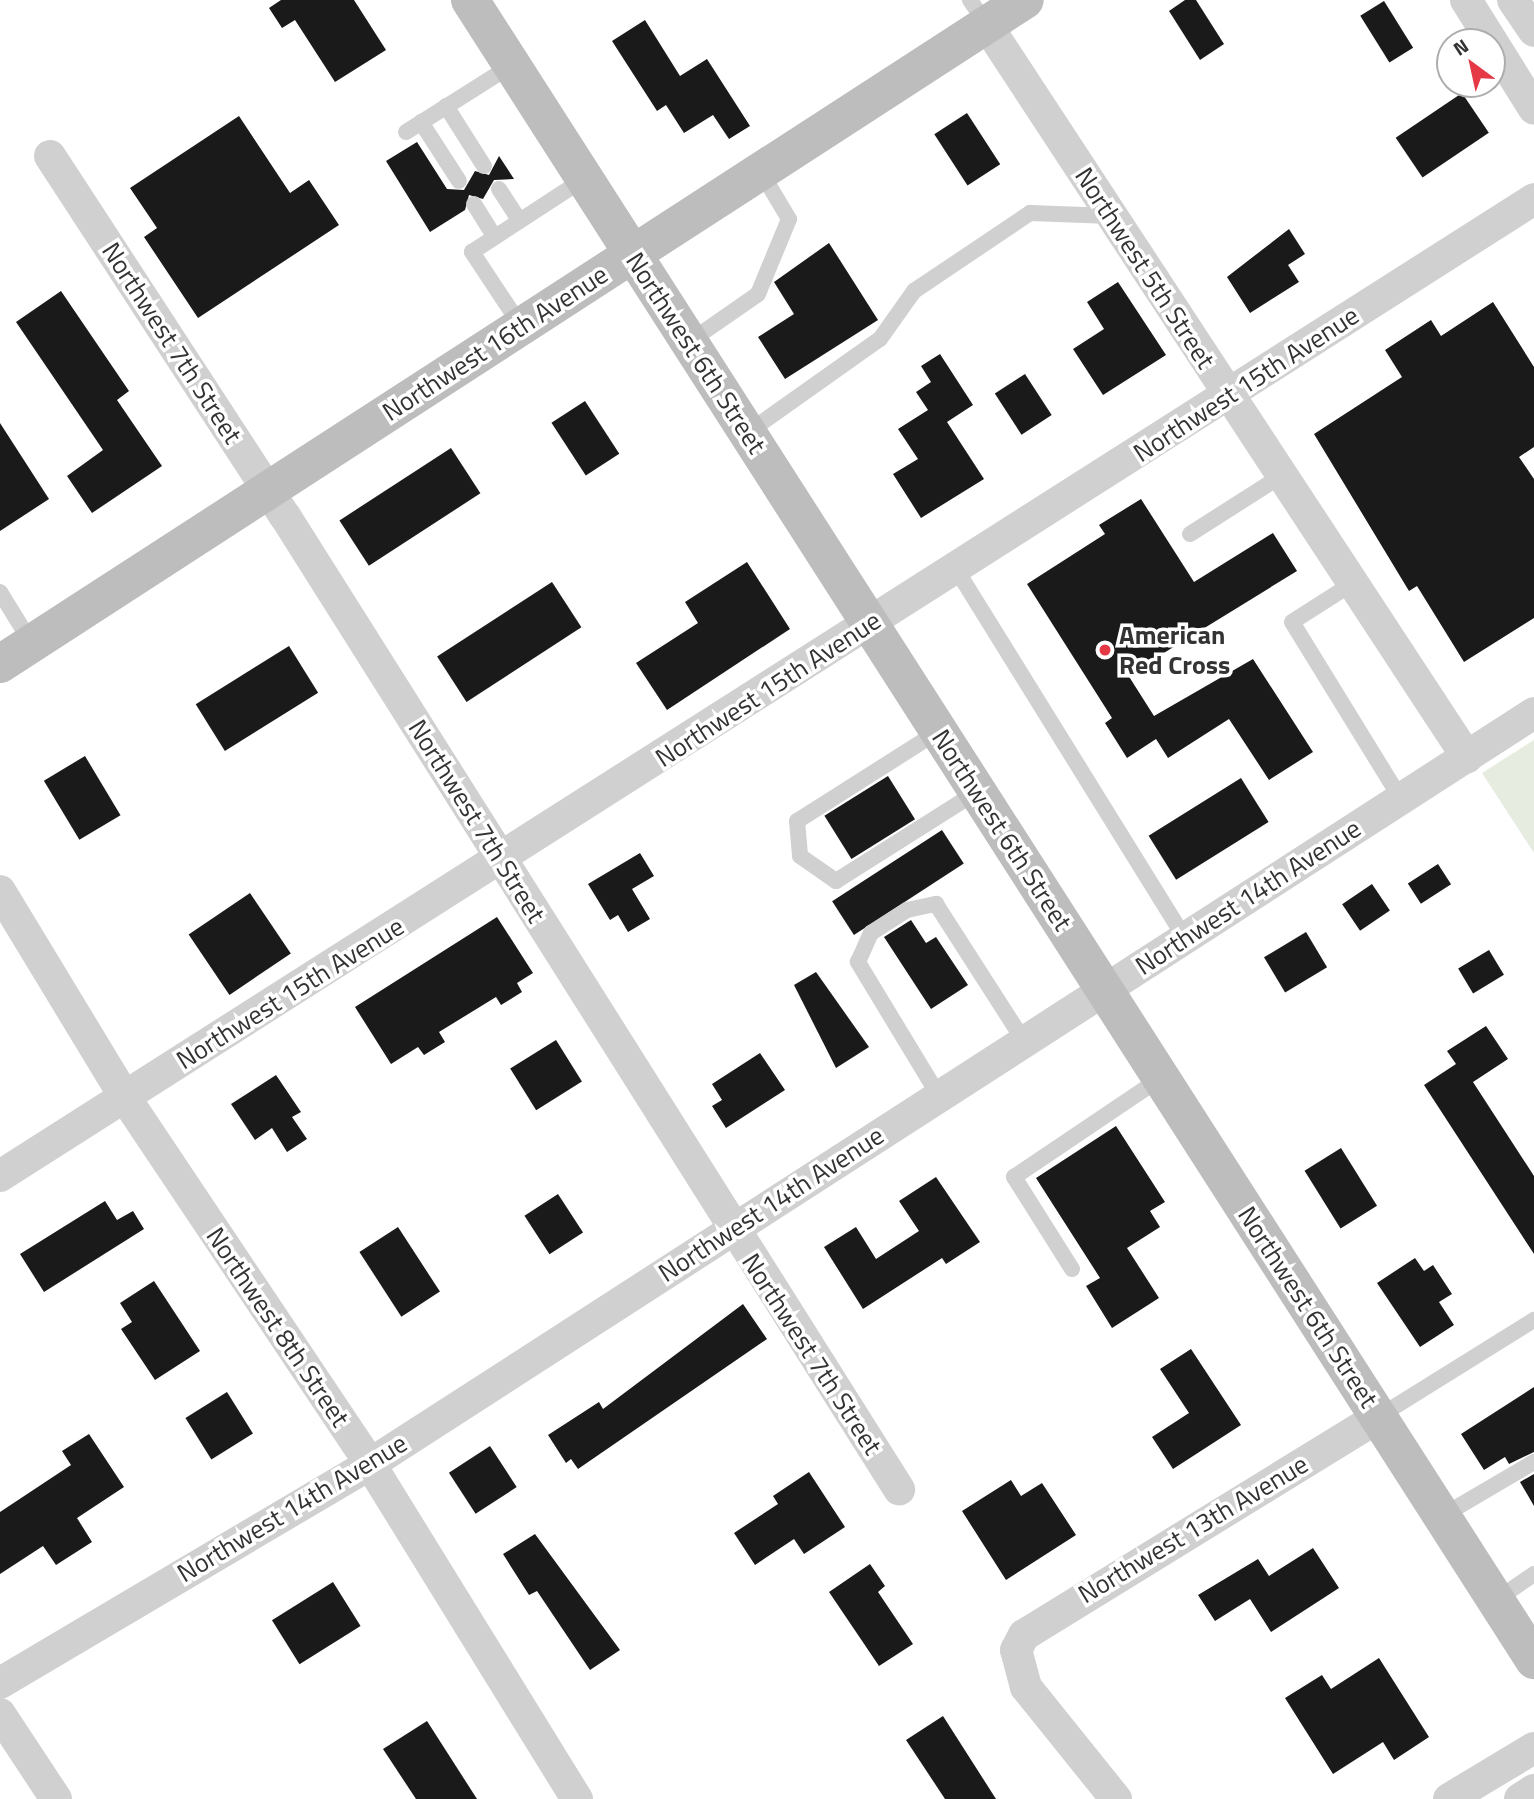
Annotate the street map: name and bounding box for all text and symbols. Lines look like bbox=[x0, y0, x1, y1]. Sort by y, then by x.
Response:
north arrow bbox=[1436, 28, 1506, 98]
text: N bbox=[1447, 31, 1474, 62]
street label: Northwest 5th Street bbox=[1068, 162, 1222, 374]
street label: Northwest 7th Street bbox=[95, 237, 249, 449]
street label: Northwest 6th Street bbox=[619, 247, 773, 459]
street label: Northwest 16th Avenue bbox=[377, 259, 613, 427]
street label: Northwest 15th Avenue bbox=[1128, 300, 1364, 468]
street label: Northwest 15th Avenue bbox=[650, 605, 886, 773]
place label: American Red Cross bbox=[1119, 619, 1230, 680]
marker: American Red Cross bbox=[1097, 642, 1113, 658]
street label: Northwest 7th Street bbox=[402, 714, 552, 928]
street label: Northwest 6th Street bbox=[925, 724, 1079, 936]
street label: Northwest 14th Avenue bbox=[1130, 813, 1366, 981]
street label: Northwest 15th Avenue bbox=[171, 910, 409, 1076]
street label: Northwest 14th Avenue bbox=[653, 1120, 889, 1288]
street label: Northwest 6th Street bbox=[1231, 1201, 1385, 1413]
street label: Northwest 8th Street bbox=[200, 1222, 356, 1432]
street label: Northwest 7th Street bbox=[735, 1248, 889, 1460]
street label: Northwest 14th Avenue bbox=[172, 1427, 412, 1589]
street label: Northwest 13th Avenue bbox=[1073, 1448, 1313, 1610]

